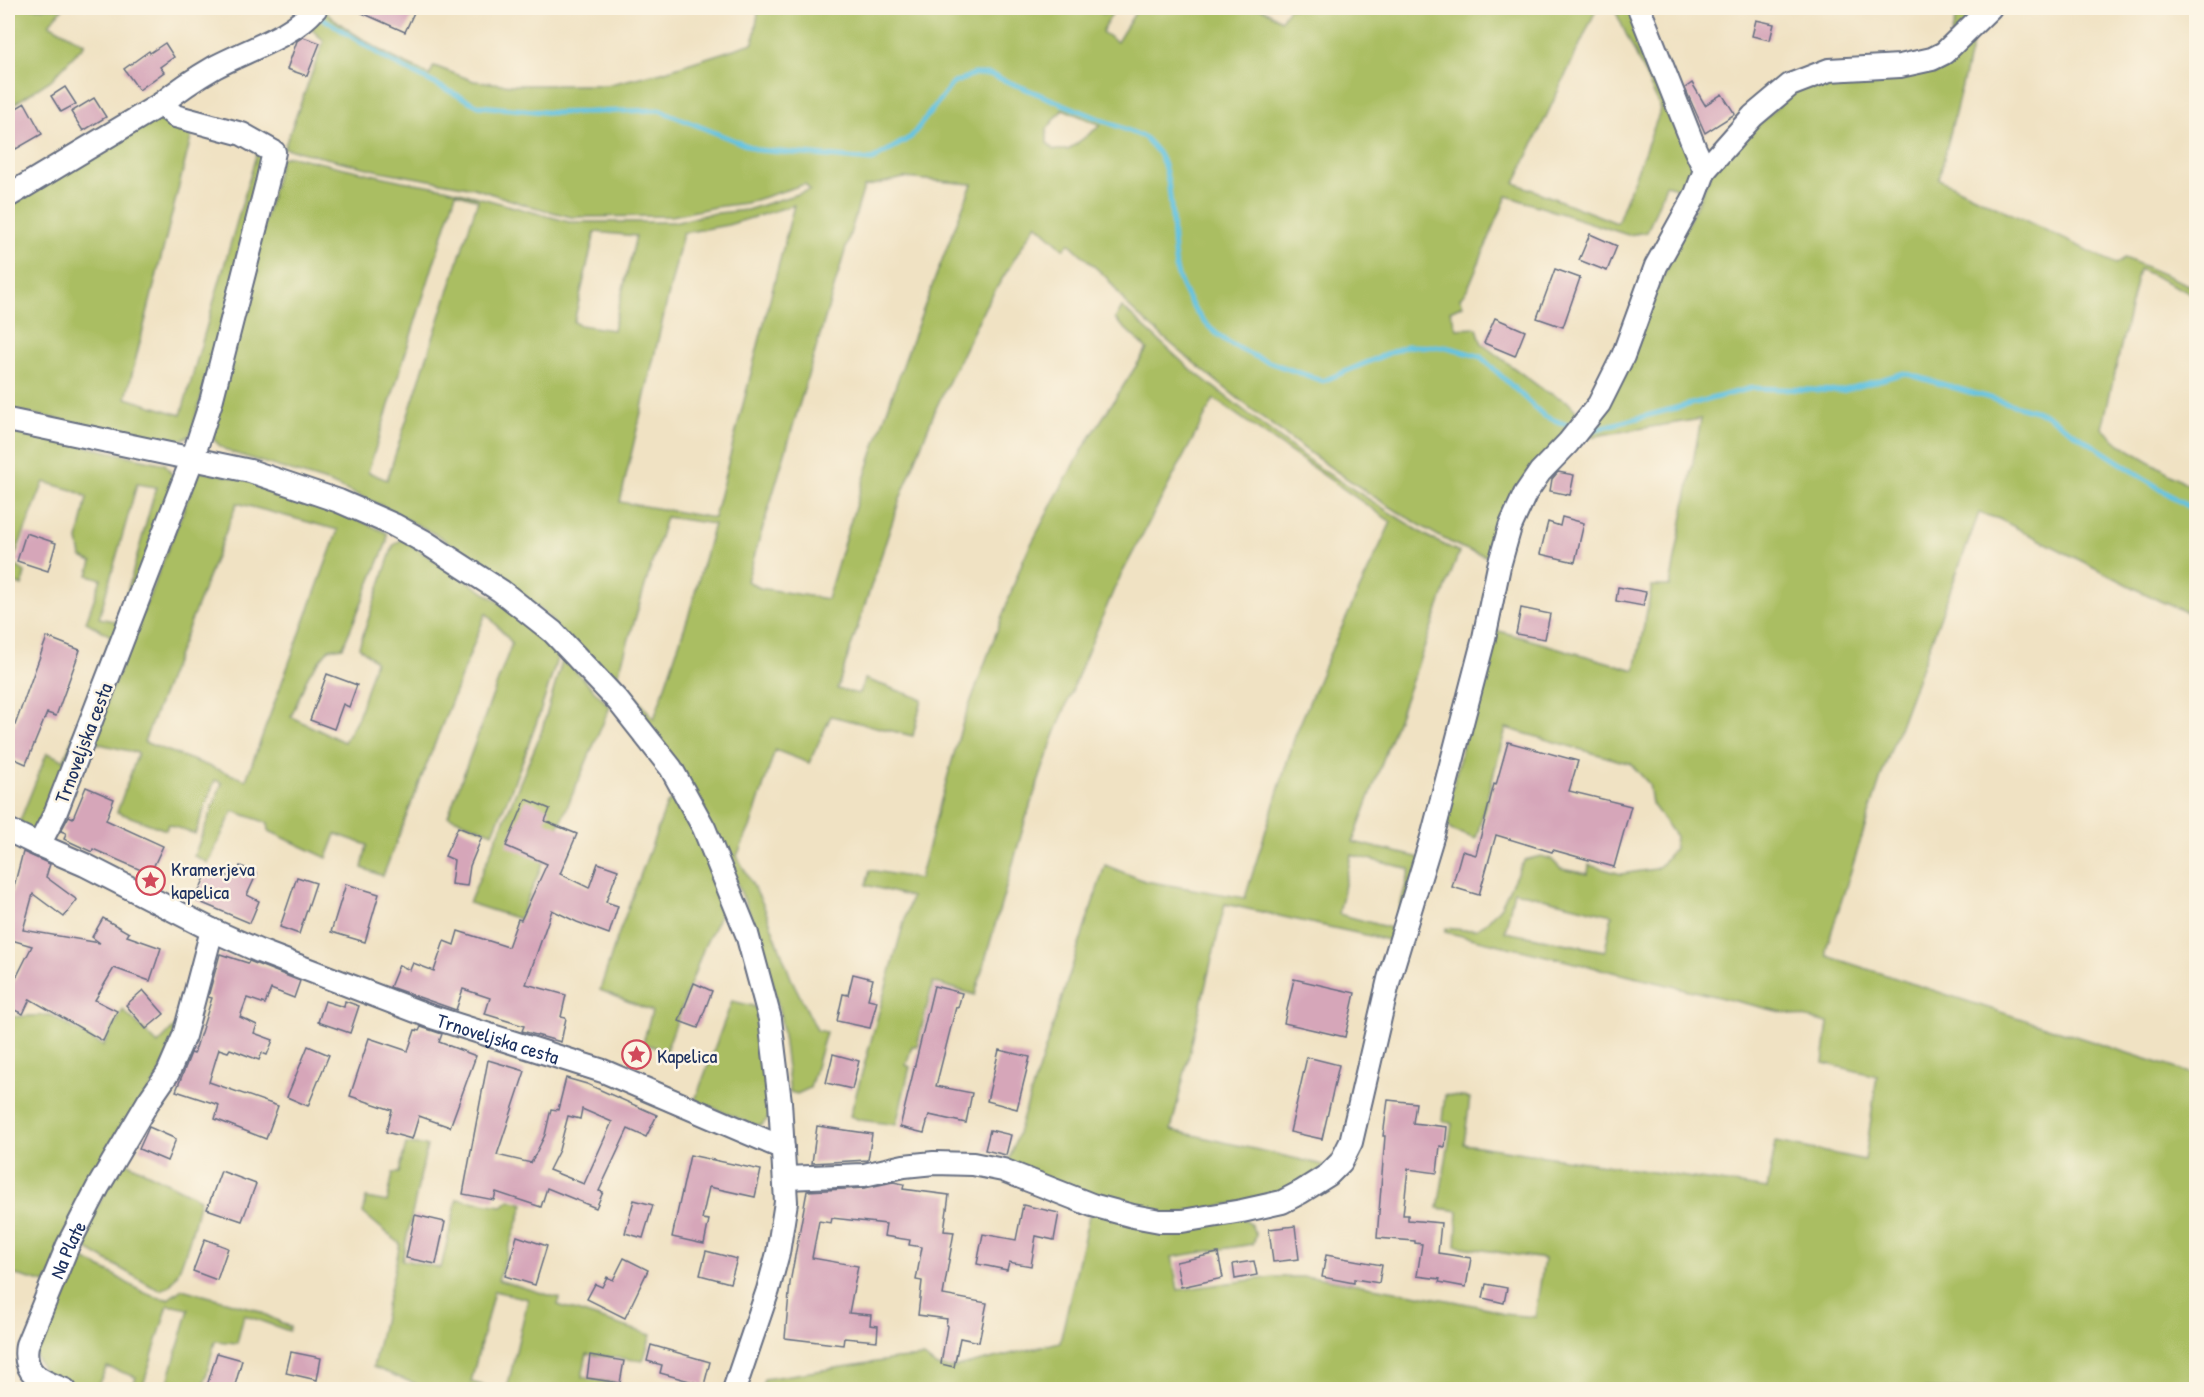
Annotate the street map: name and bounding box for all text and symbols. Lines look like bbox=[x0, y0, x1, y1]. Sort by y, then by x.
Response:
street label: Trnoveljska cesta bbox=[48, 679, 118, 807]
place label: Kramerjeva kapelica bbox=[171, 855, 255, 905]
place icon: Kramerjeva kapelica bbox=[134, 864, 166, 896]
street label: Trnoveljska cesta bbox=[434, 1006, 563, 1070]
place icon: Kapelica bbox=[620, 1039, 652, 1071]
place label: Kapelica bbox=[657, 1042, 717, 1069]
street label: Na Plate bbox=[42, 1216, 92, 1282]

